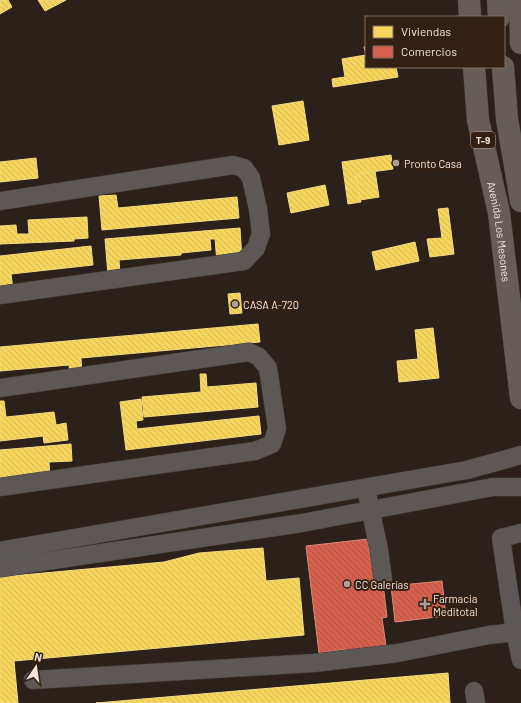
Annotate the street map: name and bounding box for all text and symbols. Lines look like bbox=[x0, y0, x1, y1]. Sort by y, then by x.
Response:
legend bbox=[365, 16, 505, 68]
text: Viviendas bbox=[401, 24, 451, 38]
text: Comercios bbox=[401, 44, 457, 58]
road number: T-9 bbox=[471, 132, 495, 148]
place label: Pronto Casa bbox=[404, 157, 462, 170]
marker: Pronto Casa bbox=[391, 158, 401, 168]
street label: Avenida Los Mesones bbox=[486, 180, 514, 283]
place label: CASA A-720 bbox=[243, 298, 299, 311]
marker: CASA A-720 bbox=[230, 299, 240, 309]
place label: CC Galerías bbox=[355, 578, 408, 591]
marker: CC Galerías bbox=[342, 579, 352, 589]
place label: Farmacia Meditotal bbox=[433, 592, 477, 618]
marker: Farmacia Meditotal bbox=[420, 599, 430, 609]
north arrow bbox=[16, 647, 56, 687]
text: N bbox=[33, 650, 43, 664]

